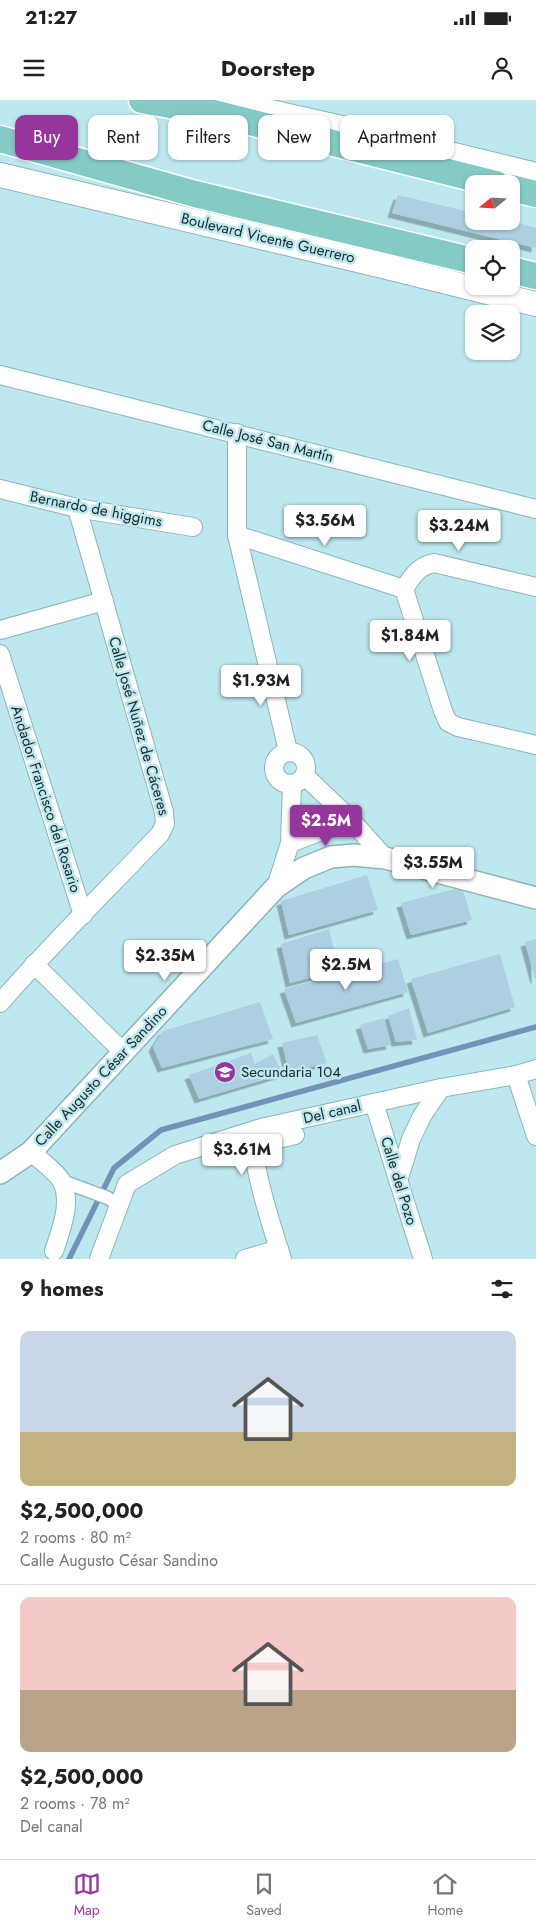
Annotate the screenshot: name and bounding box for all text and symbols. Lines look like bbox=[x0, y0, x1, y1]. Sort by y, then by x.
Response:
text: 21:27 bbox=[25, 4, 77, 31]
text: Doorstep bbox=[221, 52, 315, 84]
icon: menu bbox=[20, 54, 48, 82]
icon: person bbox=[488, 54, 516, 82]
chip: Buy bbox=[15, 115, 78, 160]
chip: Rent bbox=[88, 115, 158, 160]
chip: Filters bbox=[168, 115, 248, 160]
chip: New bbox=[258, 115, 330, 160]
chip: Apartment bbox=[340, 115, 454, 160]
north arrow bbox=[465, 175, 520, 230]
map controls bbox=[465, 175, 520, 360]
street label: Boulevard Vicente Guerrero bbox=[179, 207, 357, 269]
button: locate bbox=[465, 240, 520, 295]
button: layers bbox=[465, 305, 520, 360]
street label: Calle José San Martín bbox=[200, 414, 336, 468]
street label: Bernardo de higgims bbox=[28, 485, 164, 533]
pin: $3.56M bbox=[284, 504, 366, 547]
text: $3.56M bbox=[295, 509, 355, 532]
pin: $3.24M bbox=[418, 510, 500, 552]
text: $3.24M bbox=[429, 514, 489, 537]
pin: $1.84M bbox=[369, 620, 451, 662]
text: $1.84M bbox=[381, 624, 439, 647]
street label: Calle José Nuñez de Cáceres bbox=[103, 634, 175, 818]
pin: $1.93M bbox=[220, 664, 302, 707]
text: $1.93M bbox=[232, 669, 290, 692]
street label: Andador Francisco del Rosario bbox=[5, 703, 87, 895]
pin: $2.5M bbox=[291, 804, 361, 847]
text: $2.5M bbox=[301, 809, 351, 832]
pin: $3.55M bbox=[392, 846, 474, 889]
text: $3.55M bbox=[403, 851, 463, 874]
pin: $2.35M bbox=[124, 940, 206, 982]
text: $2.35M bbox=[135, 944, 195, 967]
pin: $2.5M bbox=[311, 948, 381, 991]
text: $2.5M bbox=[321, 953, 371, 976]
street label: Calle Augusto César Sandino bbox=[30, 1001, 172, 1151]
school or university icon: Secundaria 104 bbox=[213, 1060, 237, 1084]
place label: Secundaria 104 bbox=[241, 1061, 341, 1083]
street label: Del canal bbox=[301, 1095, 363, 1129]
pin: $3.61M bbox=[201, 1134, 283, 1176]
street label: Calle del Pozo bbox=[375, 1134, 423, 1228]
text: $3.61M bbox=[213, 1138, 271, 1161]
text: 9 homes bbox=[20, 1274, 104, 1304]
icon: filters bbox=[488, 1275, 516, 1303]
icon: home bbox=[223, 1364, 313, 1454]
text: $2,500,000 bbox=[20, 1496, 144, 1526]
text: 2 rooms · 80 m² bbox=[20, 1526, 131, 1549]
text: Calle Augusto César Sandino bbox=[20, 1549, 218, 1572]
icon: home bbox=[223, 1629, 313, 1719]
text: $2,500,000 bbox=[20, 1762, 144, 1792]
text: 2 rooms · 78 m² bbox=[20, 1792, 130, 1815]
text: Del canal bbox=[20, 1815, 83, 1838]
tab: Map bbox=[73, 1870, 101, 1920]
tab: Saved bbox=[246, 1870, 282, 1920]
tab: Home bbox=[427, 1870, 463, 1920]

